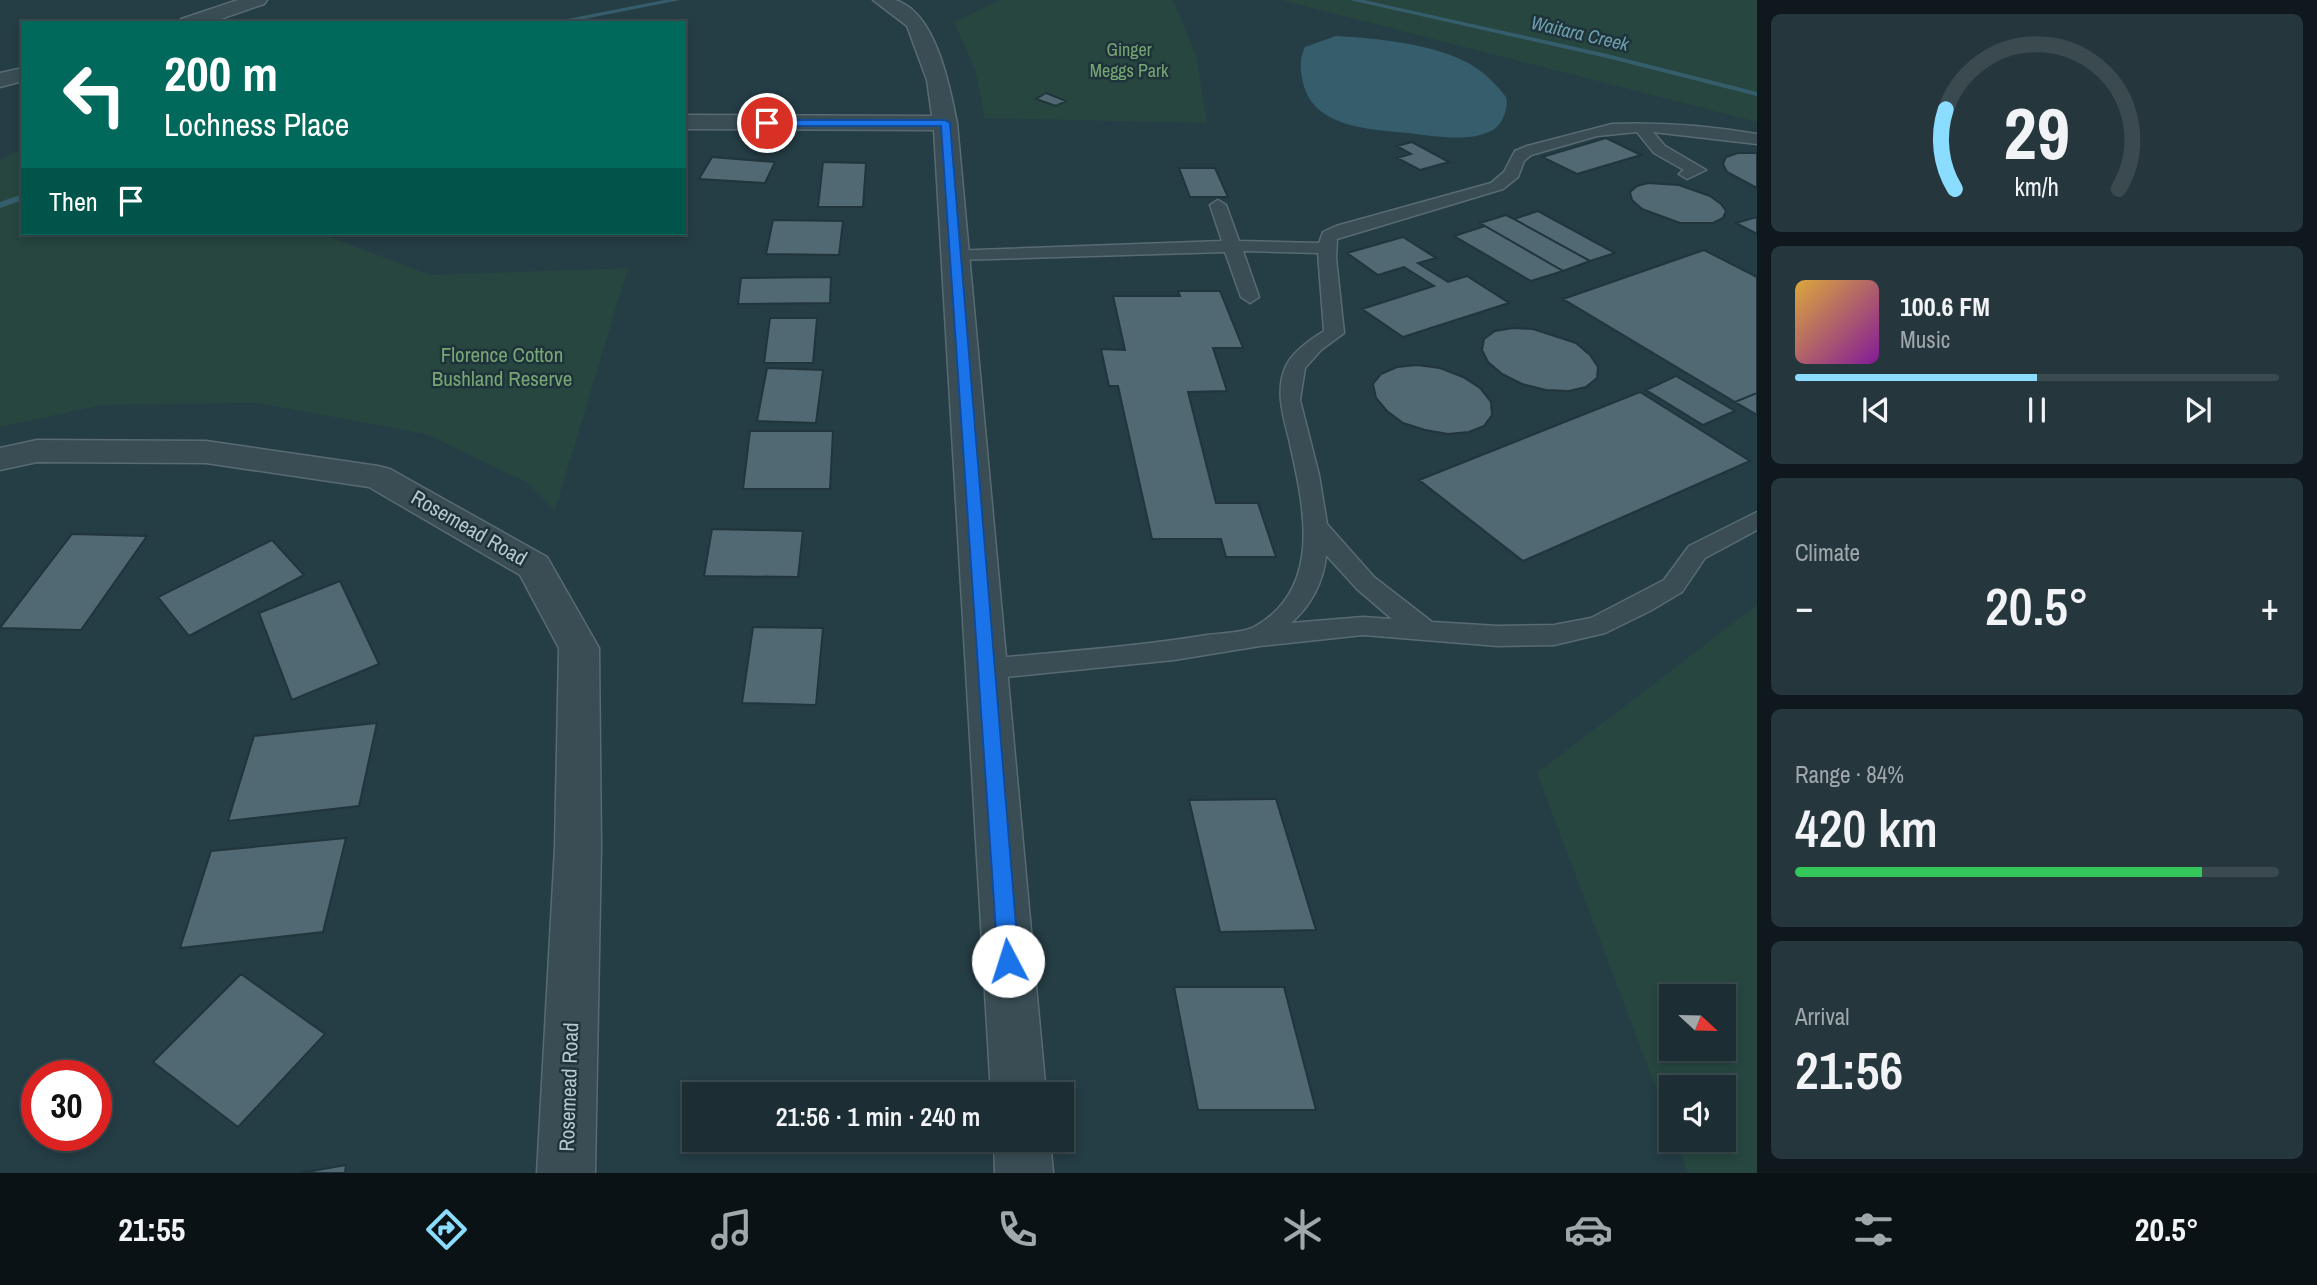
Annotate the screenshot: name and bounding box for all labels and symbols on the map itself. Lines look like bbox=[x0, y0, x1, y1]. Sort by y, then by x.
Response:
water label: Waitara Creek bbox=[1528, 9, 1633, 57]
park label: Ginger Meggs Park bbox=[1090, 37, 1169, 83]
pin bbox=[737, 93, 797, 153]
park label: Florence Cotton Bushland Reserve bbox=[432, 340, 572, 393]
street label: Rosemead Road bbox=[406, 483, 532, 572]
position arrow bbox=[971, 924, 1045, 998]
north arrow bbox=[1659, 984, 1736, 1060]
street label: Rosemead Road bbox=[552, 1022, 585, 1152]
speed limit sign: 30 bbox=[21, 1060, 112, 1151]

